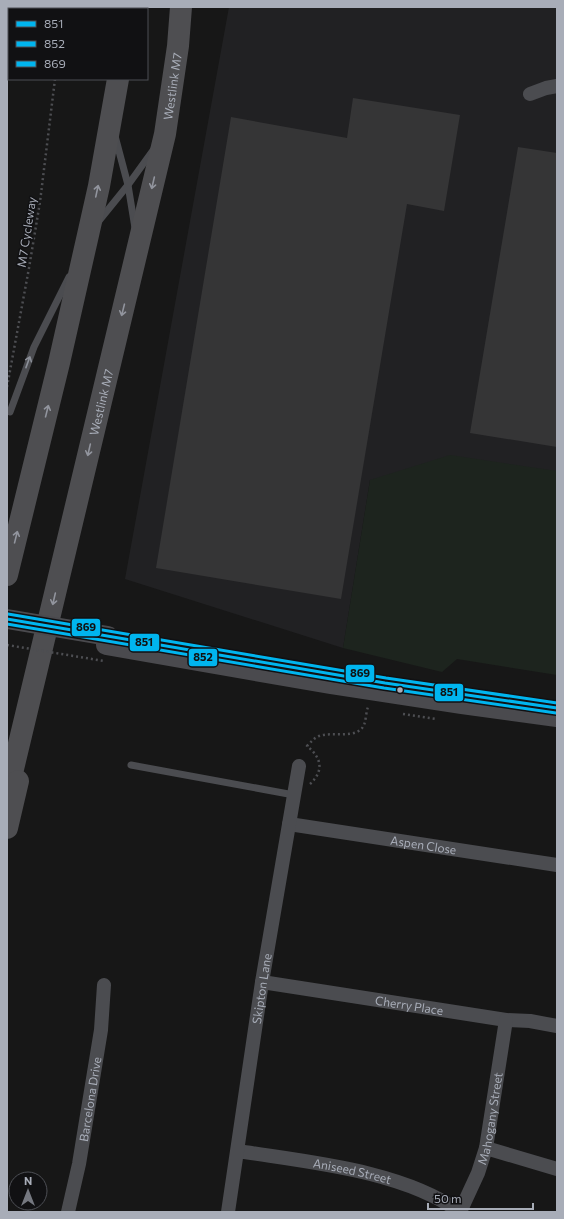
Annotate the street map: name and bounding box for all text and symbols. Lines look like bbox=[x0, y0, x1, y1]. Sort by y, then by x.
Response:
legend bbox=[8, 8, 148, 80]
text: 851 bbox=[44, 16, 63, 30]
text: 852 bbox=[44, 36, 65, 50]
street label: Westlink M7 bbox=[160, 52, 184, 121]
text: 869 bbox=[44, 56, 66, 70]
one-way arrow bbox=[149, 177, 156, 190]
one-way arrow bbox=[94, 185, 102, 198]
street label: M7 Cycleway bbox=[14, 196, 38, 268]
one-way arrow bbox=[119, 303, 126, 316]
one-way arrow bbox=[25, 356, 33, 368]
street label: Westlink M7 bbox=[86, 367, 116, 437]
one-way arrow bbox=[44, 404, 52, 417]
one-way arrow bbox=[85, 443, 93, 456]
one-way arrow bbox=[13, 531, 21, 544]
one-way arrow bbox=[50, 592, 57, 605]
line badge: 869 bbox=[71, 618, 101, 637]
text: 869 bbox=[76, 620, 96, 633]
line badge: 851 bbox=[129, 633, 160, 652]
text: 851 bbox=[135, 635, 153, 648]
line badge: 852 bbox=[188, 648, 218, 667]
text: 852 bbox=[193, 650, 213, 663]
line badge: 869 bbox=[345, 664, 375, 683]
text: 869 bbox=[350, 666, 370, 679]
line badge: 851 bbox=[434, 683, 464, 702]
unlabelled marker bbox=[395, 685, 405, 695]
text: 851 bbox=[440, 685, 458, 698]
street label: Aspen Close bbox=[389, 833, 457, 857]
street label: Skipton Lane bbox=[249, 952, 274, 1025]
street label: Cherry Place bbox=[374, 993, 444, 1017]
street label: Barcelona Drive bbox=[76, 1056, 103, 1143]
street label: Mahogany Street bbox=[474, 1071, 505, 1166]
street label: Aniseed Street bbox=[312, 1155, 393, 1186]
north arrow bbox=[8, 1171, 48, 1211]
text: N bbox=[24, 1174, 32, 1187]
scale bar bbox=[428, 1185, 533, 1211]
text: 50 m bbox=[434, 1191, 462, 1205]

